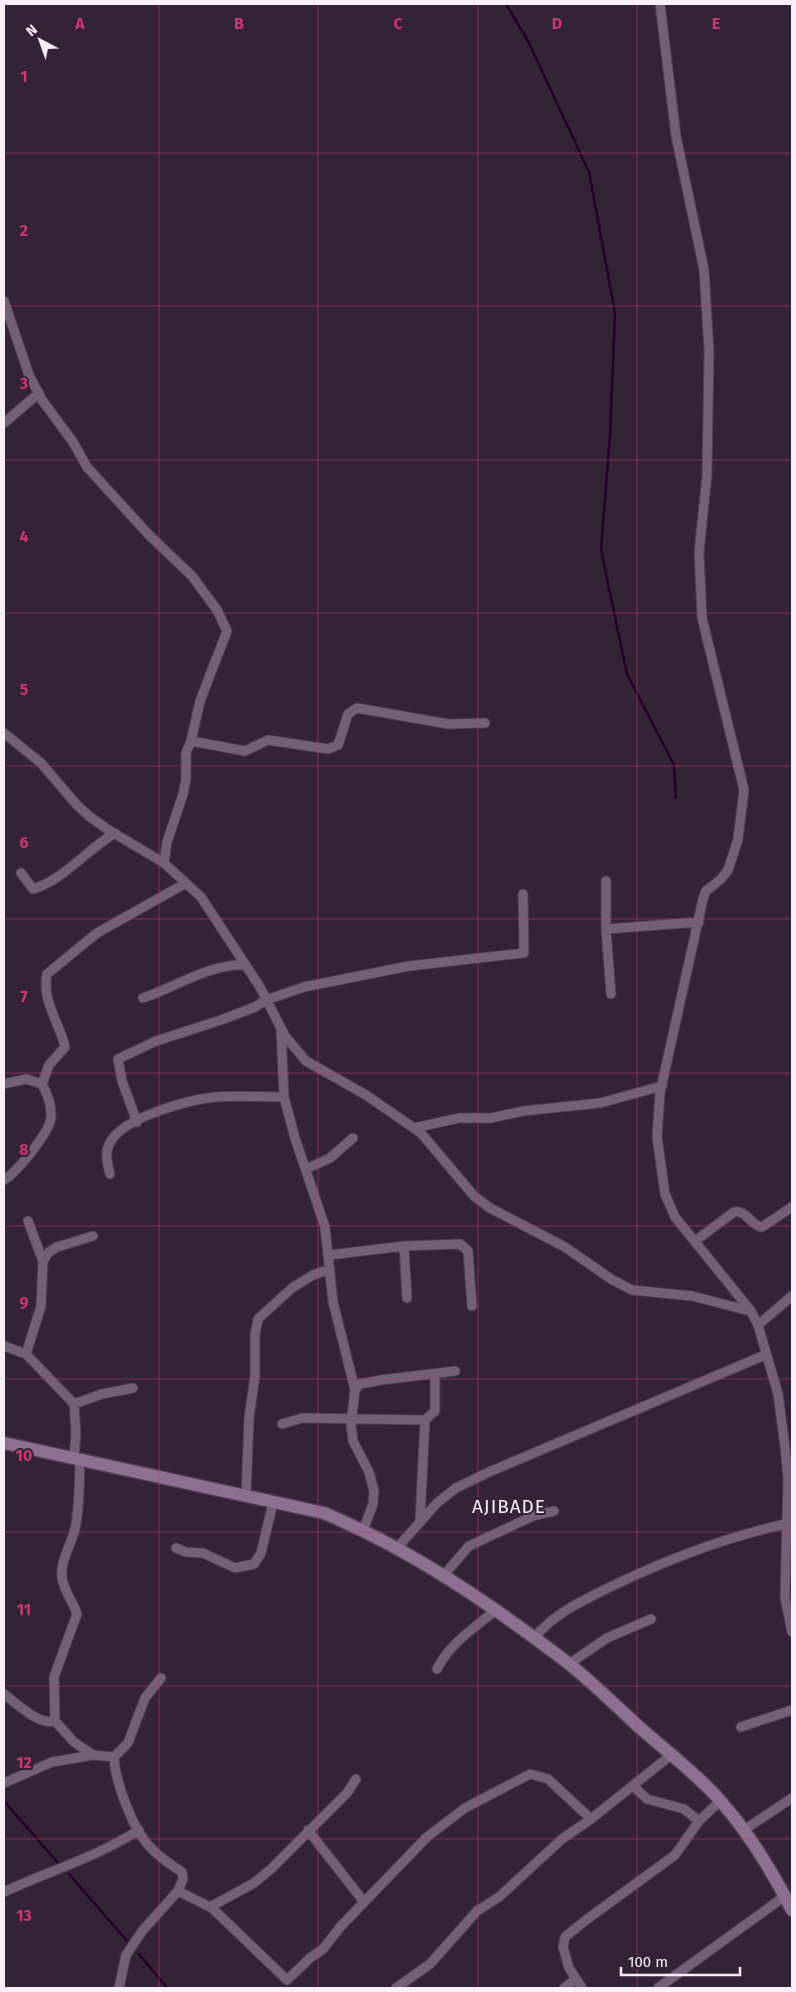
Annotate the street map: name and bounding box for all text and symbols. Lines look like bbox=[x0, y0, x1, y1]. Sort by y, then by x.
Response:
text: A bbox=[74, 14, 85, 33]
text: B bbox=[234, 14, 244, 33]
text: C bbox=[393, 14, 403, 33]
text: D bbox=[552, 14, 562, 33]
text: E bbox=[712, 14, 720, 33]
north arrow bbox=[15, 15, 65, 65]
text: N bbox=[23, 21, 41, 40]
text: 1 bbox=[20, 67, 28, 86]
text: 2 bbox=[20, 221, 28, 240]
text: 3 bbox=[19, 374, 28, 393]
text: 4 bbox=[19, 527, 29, 546]
text: 5 bbox=[20, 680, 29, 699]
text: 6 bbox=[19, 833, 29, 852]
text: 7 bbox=[20, 987, 28, 1006]
text: 8 bbox=[19, 1140, 29, 1159]
text: 9 bbox=[20, 1293, 29, 1312]
text: 10 bbox=[16, 1446, 32, 1465]
district label: AJIBADE bbox=[472, 1495, 546, 1518]
text: 11 bbox=[17, 1600, 31, 1619]
text: 12 bbox=[16, 1753, 32, 1772]
text: 13 bbox=[16, 1906, 32, 1925]
scale bar bbox=[621, 1944, 740, 1976]
text: 100 m bbox=[628, 1953, 668, 1971]

